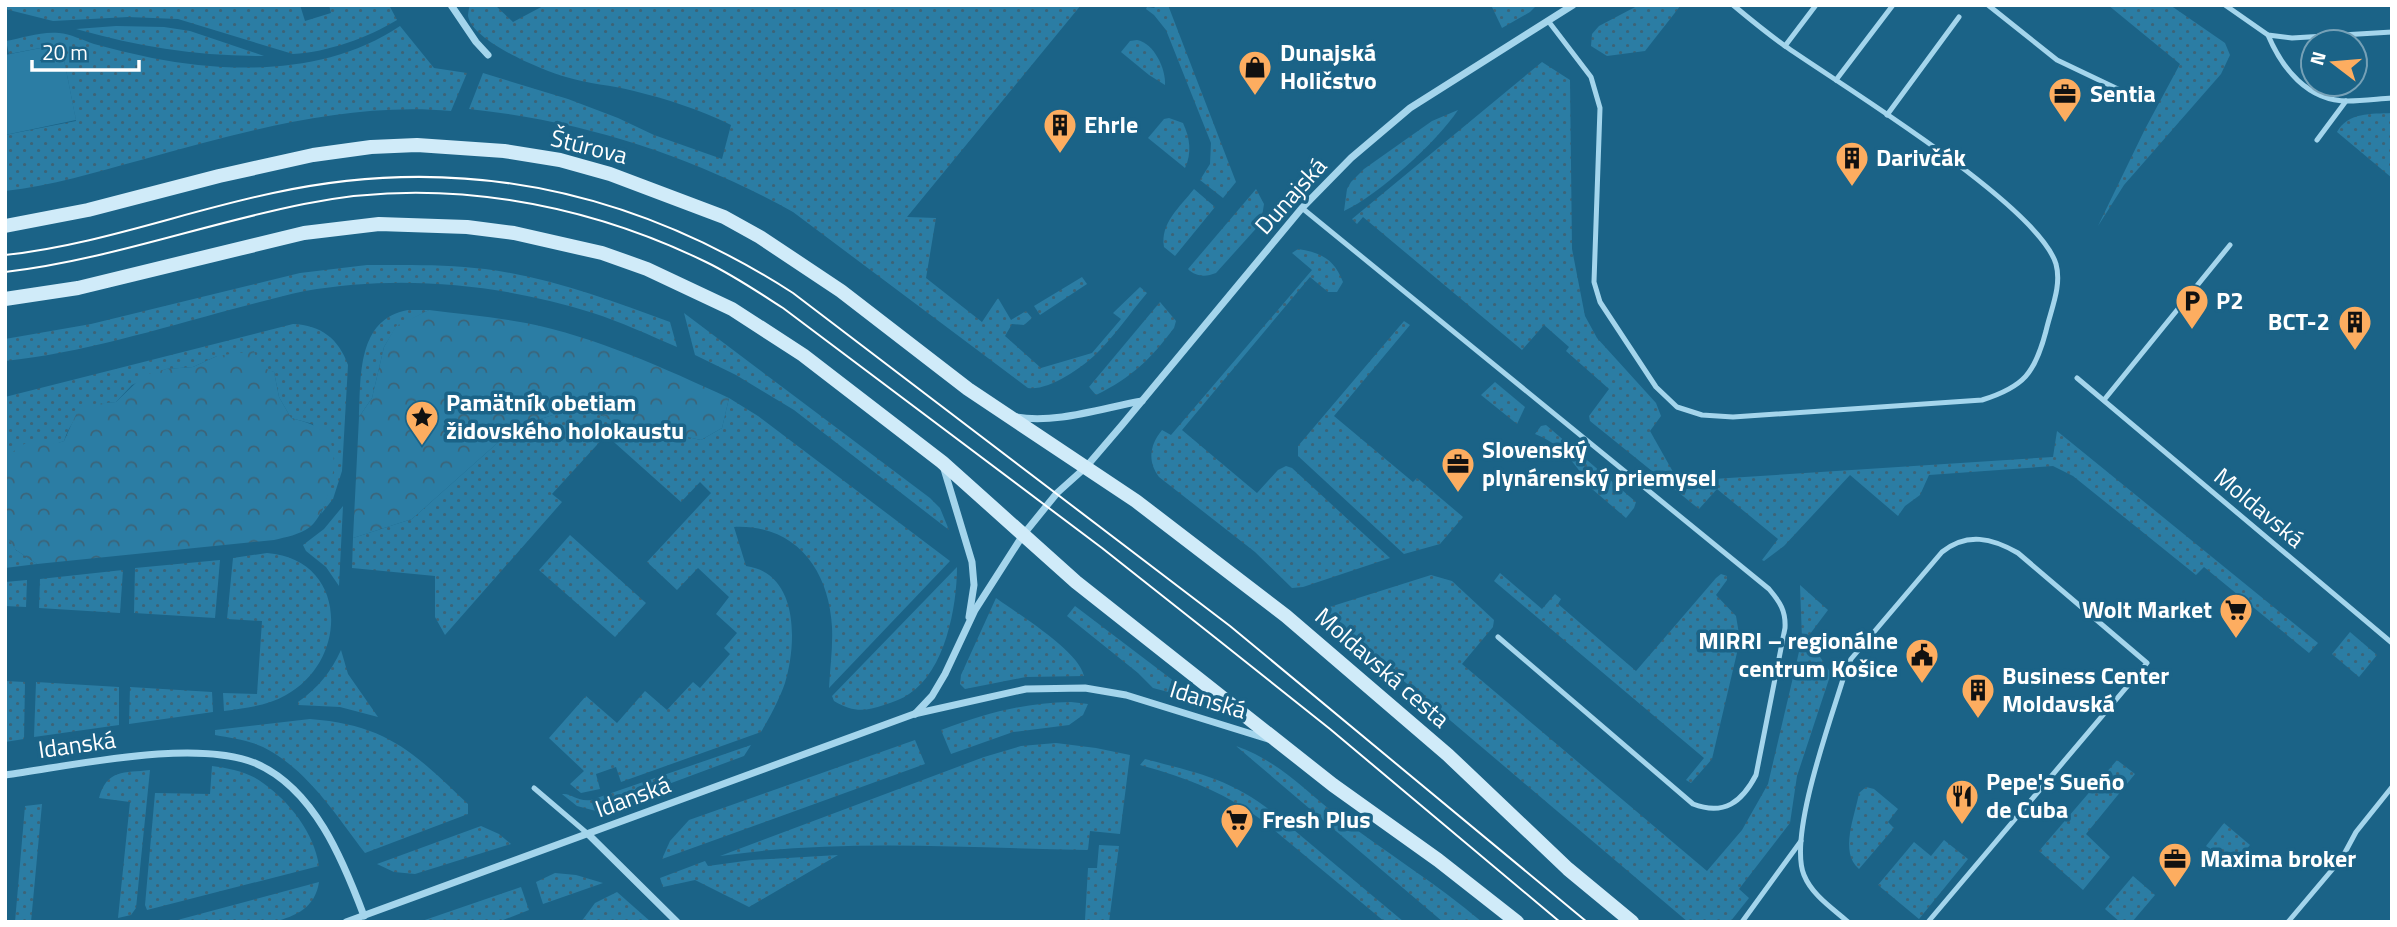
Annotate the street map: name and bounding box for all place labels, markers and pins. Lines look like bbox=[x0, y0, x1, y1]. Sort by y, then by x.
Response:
place label: Dunajská Holičstvo bbox=[1280, 34, 1377, 98]
shop icon: Dunajská Holičstvo bbox=[1236, 48, 1274, 97]
office icon: Sentia bbox=[2046, 75, 2084, 124]
place label: Sentia bbox=[2090, 75, 2156, 111]
building icon: Ehrle bbox=[1041, 106, 1079, 155]
place label: Ehrle bbox=[1084, 106, 1138, 142]
building icon: Darivčák bbox=[1833, 139, 1871, 188]
place label: Darivčák bbox=[1876, 139, 1966, 175]
parking icon: P2 bbox=[2173, 282, 2211, 331]
place label: P2 bbox=[2216, 282, 2244, 318]
place label: BCT-2 bbox=[2268, 303, 2330, 339]
building icon: BCT-2 bbox=[2336, 303, 2374, 352]
place label: Pamätník obetiam židovského holokaustu bbox=[446, 384, 684, 448]
place icon: Pamätník obetiam židovského holokaustu bbox=[403, 398, 441, 447]
place label: Slovenský plynárenský priemysel bbox=[1482, 431, 1717, 495]
office icon: Slovenský plynárenský priemysel bbox=[1439, 445, 1477, 494]
place label: Wolt Market bbox=[2082, 591, 2212, 627]
supermarket icon: Wolt Market bbox=[2217, 591, 2255, 640]
place label: MIRRI – regionálne centrum Košice bbox=[1698, 622, 1898, 686]
public building icon: MIRRI – regionálne centrum Košice bbox=[1903, 636, 1941, 685]
place label: Business Center Moldavská bbox=[2002, 657, 2169, 721]
building icon: Business Center Moldavská bbox=[1959, 671, 1997, 720]
place label: Pepe's Sueño de Cuba bbox=[1986, 763, 2124, 827]
restaurant icon: Pepe's Sueño de Cuba bbox=[1943, 777, 1981, 826]
supermarket icon: Fresh Plus bbox=[1218, 801, 1256, 850]
place label: Fresh Plus bbox=[1262, 801, 1371, 837]
office icon: Maxima broker bbox=[2156, 840, 2194, 889]
place label: Maxima broker bbox=[2200, 840, 2356, 876]

